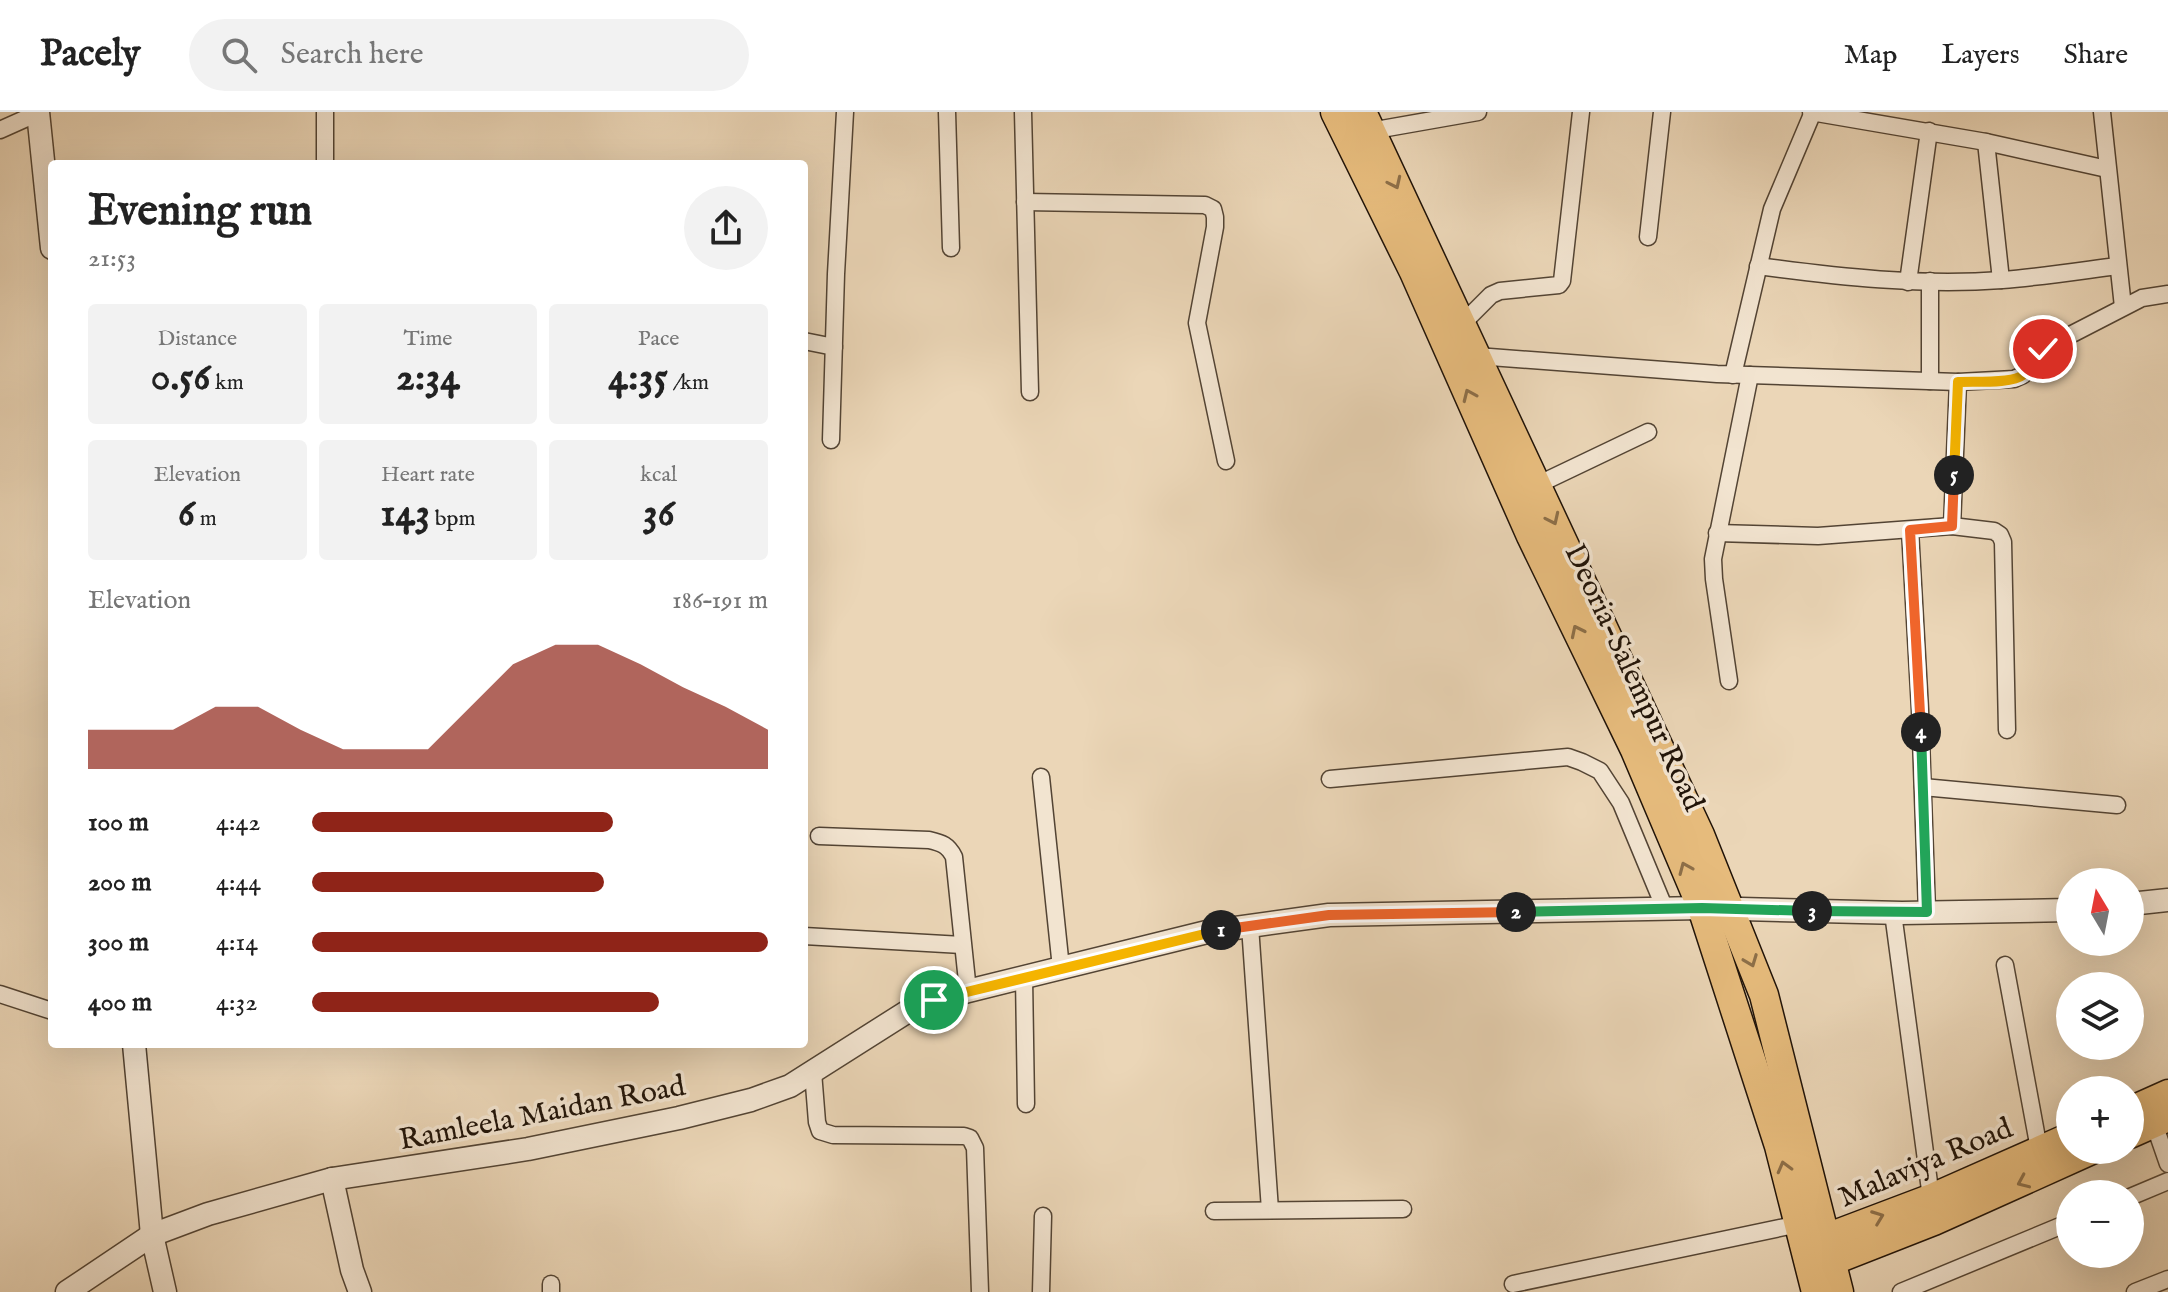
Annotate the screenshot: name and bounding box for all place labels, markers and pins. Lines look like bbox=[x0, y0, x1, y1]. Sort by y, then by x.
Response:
pin bbox=[2009, 315, 2077, 383]
pin: 5 bbox=[1934, 455, 1974, 495]
pin: 4 bbox=[1901, 712, 1941, 752]
pin: 3 bbox=[1792, 891, 1832, 931]
pin: 2 bbox=[1496, 892, 1536, 932]
pin: 1 bbox=[1201, 910, 1241, 950]
pin bbox=[900, 966, 968, 1034]

